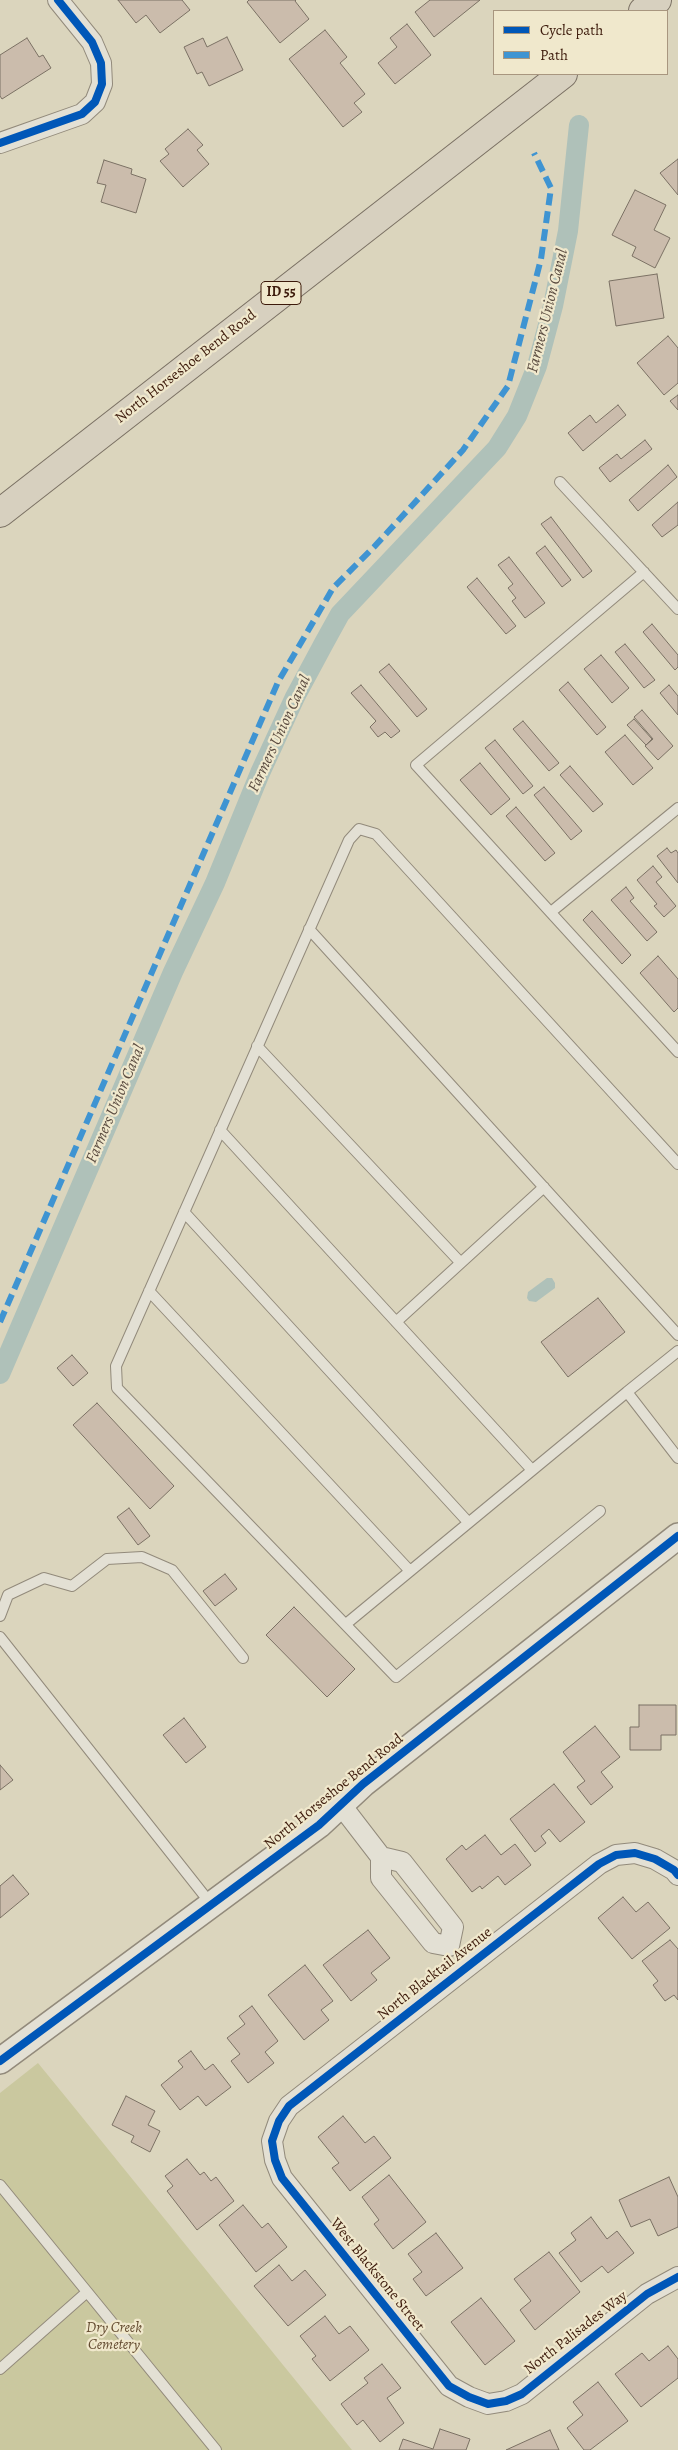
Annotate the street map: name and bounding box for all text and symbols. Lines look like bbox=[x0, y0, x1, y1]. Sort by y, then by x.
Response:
legend bbox=[493, 10, 668, 75]
text: Cycle path bbox=[540, 20, 603, 40]
text: Path bbox=[540, 45, 568, 65]
water label: Farmers Union Canal bbox=[523, 247, 573, 375]
road number: ID 55 bbox=[261, 282, 301, 304]
street label: North Horseshoe Bend Road bbox=[112, 306, 260, 428]
water label: Farmers Union Canal bbox=[245, 672, 315, 796]
water label: Farmers Union Canal bbox=[82, 1042, 150, 1166]
street label: North Horseshoe Bend Road bbox=[261, 1730, 407, 1854]
street label: North Blacktail Avenue bbox=[374, 1924, 496, 2024]
street label: West Blackstone Street bbox=[326, 2215, 428, 2335]
street label: North Palisades Way bbox=[521, 2287, 631, 2379]
park label: Dry Creek Cemetery bbox=[86, 2319, 142, 2354]

